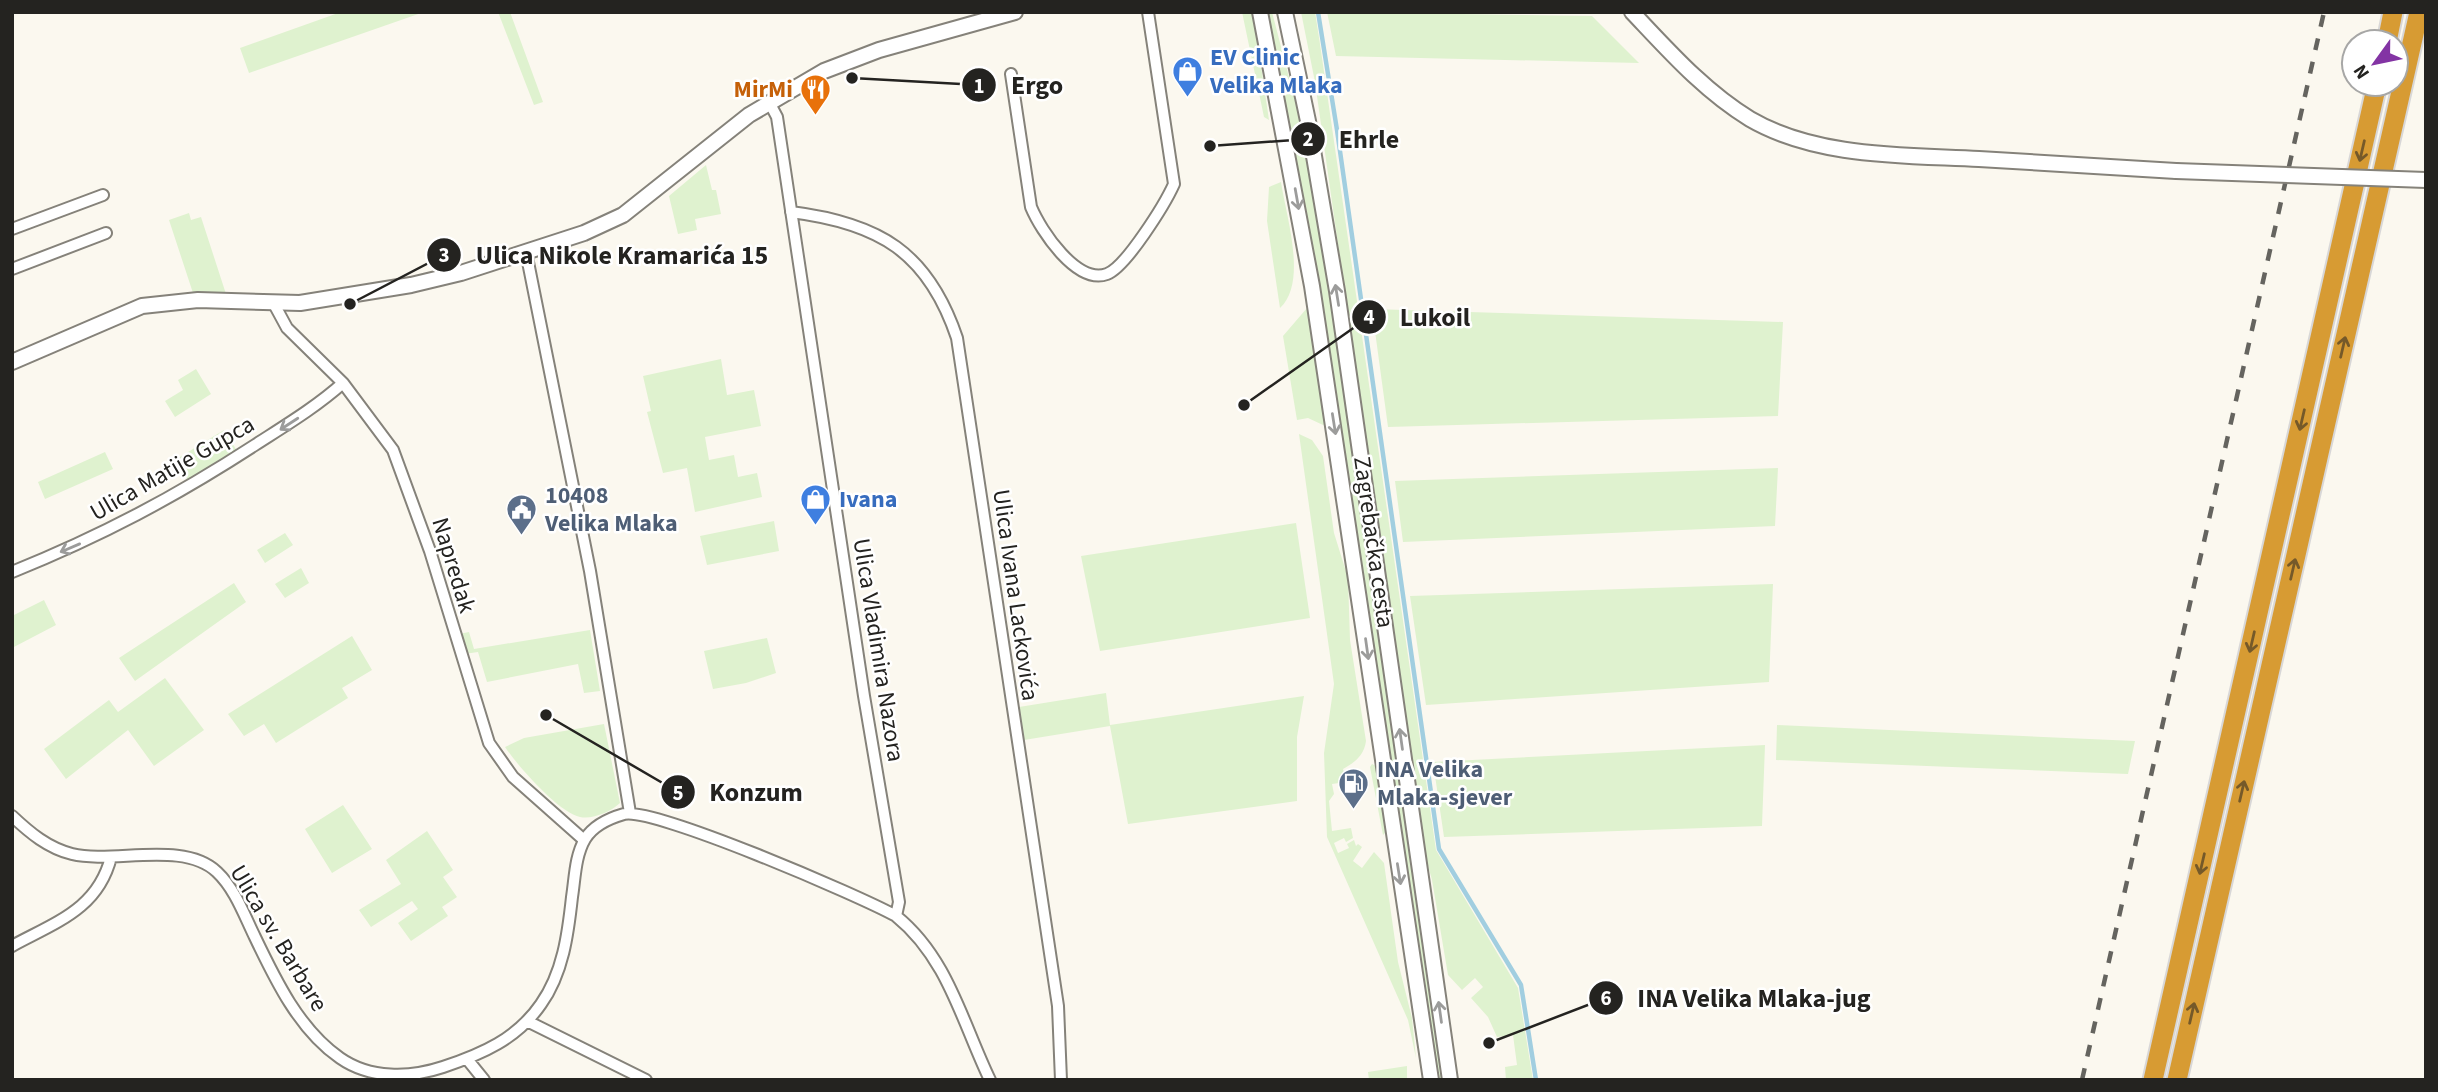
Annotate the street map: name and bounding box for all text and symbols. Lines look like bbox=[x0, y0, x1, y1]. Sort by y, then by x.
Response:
north arrow bbox=[2340, 28, 2410, 98]
place label: EV Clinic Velika Mlaka bbox=[1209, 40, 1343, 103]
shop icon: EV Clinic Velika Mlaka bbox=[1170, 54, 1204, 98]
text: N bbox=[2347, 59, 2377, 84]
callout: Ergo bbox=[962, 62, 1077, 109]
text: Ergo bbox=[1011, 67, 1063, 104]
text: 1 bbox=[973, 71, 985, 101]
place label: MirMi bbox=[734, 72, 793, 107]
restaurant icon: MirMi bbox=[799, 72, 833, 116]
callout: Ehrle bbox=[1290, 115, 1413, 162]
text: Ehrle bbox=[1339, 121, 1399, 158]
text: 2 bbox=[1302, 124, 1314, 154]
one-way arrow bbox=[2355, 139, 2369, 162]
one-way arrow bbox=[1291, 187, 1304, 210]
callout: Ulica Nikole Kramarića 15 bbox=[427, 231, 782, 278]
text: Ulica Nikole Kramarića 15 bbox=[476, 237, 768, 274]
text: 3 bbox=[438, 240, 450, 270]
one-way arrow bbox=[1330, 284, 1343, 307]
callout: Lukoil bbox=[1351, 293, 1485, 340]
text: Lukoil bbox=[1400, 299, 1471, 336]
text: 4 bbox=[1363, 302, 1375, 332]
one-way arrow bbox=[2337, 337, 2350, 359]
street label: Ulica Matije Gupca bbox=[83, 407, 261, 530]
one-way arrow bbox=[2294, 408, 2308, 431]
one-way arrow bbox=[1328, 412, 1341, 435]
one-way arrow bbox=[279, 417, 299, 431]
street label: Zagrebačka cesta bbox=[1344, 454, 1403, 630]
place label: 10408 Velika Mlaka bbox=[544, 478, 678, 541]
shop icon: Ivana bbox=[799, 482, 833, 526]
place label: Ivana bbox=[839, 482, 897, 517]
street label: Ulica Ivana Lackovića bbox=[983, 487, 1048, 703]
public building icon: 10408 Velika Mlaka bbox=[505, 492, 539, 536]
street label: Napredak bbox=[422, 513, 485, 617]
street label: Ulica Vladimira Nazora bbox=[844, 536, 913, 764]
one-way arrow bbox=[60, 542, 81, 555]
one-way arrow bbox=[2286, 558, 2300, 581]
one-way arrow bbox=[2244, 630, 2258, 653]
one-way arrow bbox=[1360, 637, 1373, 660]
one-way arrow bbox=[1394, 728, 1407, 750]
place label: INA Velika Mlaka-sjever bbox=[1377, 752, 1513, 815]
fuel station icon: INA Velika Mlaka-sjever bbox=[1337, 766, 1371, 810]
callout: Konzum bbox=[660, 769, 817, 816]
text: Konzum bbox=[709, 774, 803, 811]
text: 5 bbox=[672, 778, 684, 808]
one-way arrow bbox=[2236, 780, 2250, 803]
one-way arrow bbox=[2195, 852, 2208, 875]
street label: Ulica sv. Barbare bbox=[221, 858, 336, 1018]
one-way arrow bbox=[1393, 862, 1406, 885]
callout: INA Velika Mlaka-jug bbox=[1588, 974, 1885, 1021]
text: INA Velika Mlaka-jug bbox=[1637, 980, 1871, 1017]
text: 6 bbox=[1600, 983, 1612, 1013]
one-way arrow bbox=[1433, 1001, 1446, 1024]
one-way arrow bbox=[2186, 1002, 2200, 1025]

